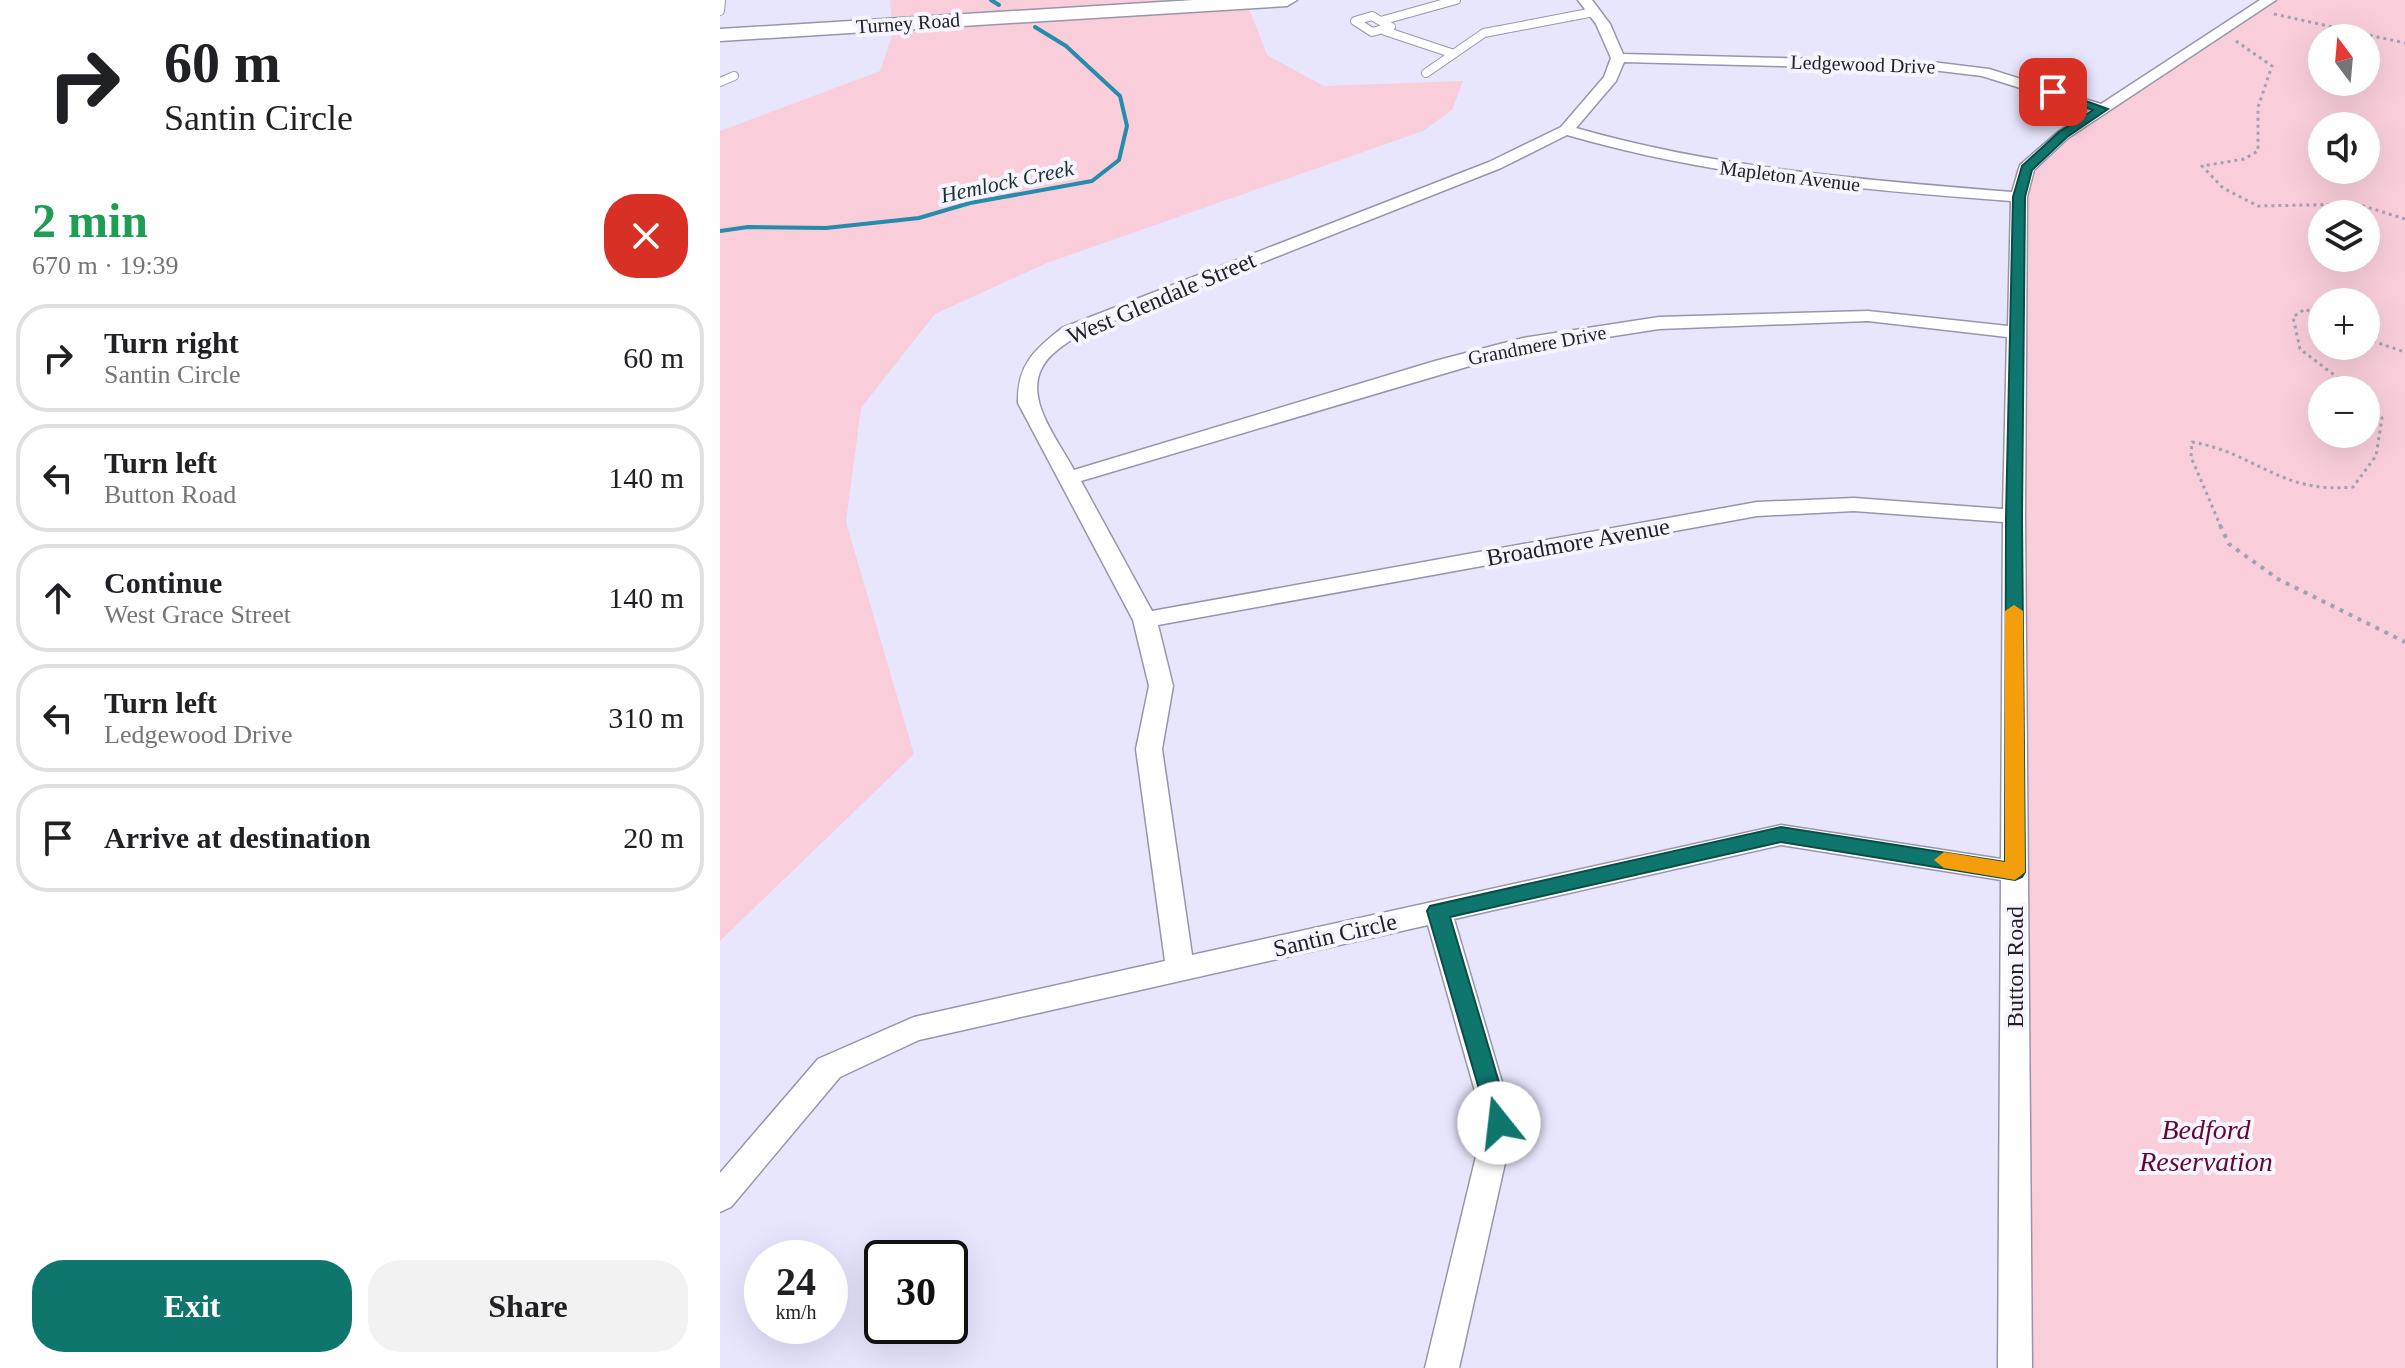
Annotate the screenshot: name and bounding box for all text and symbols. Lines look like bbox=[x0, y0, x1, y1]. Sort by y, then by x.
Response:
street label: Turney Road bbox=[855, 8, 961, 39]
north arrow bbox=[2308, 24, 2380, 96]
map controls bbox=[2308, 24, 2380, 448]
icon: right bbox=[32, 32, 136, 136]
text: 60 m bbox=[164, 32, 281, 94]
street label: Ledgewood Drive bbox=[1790, 50, 1936, 79]
pin bbox=[2019, 58, 2087, 126]
icon: arrive bbox=[2031, 70, 2075, 114]
text: Santin Circle bbox=[164, 98, 353, 138]
button: sound bbox=[2308, 112, 2380, 184]
water label: Hemlock Creek bbox=[937, 155, 1077, 208]
street label: Mapleton Avenue bbox=[1718, 156, 1862, 197]
text: 2 min bbox=[32, 194, 148, 247]
button: close bbox=[604, 194, 688, 278]
button: layers bbox=[2308, 200, 2380, 272]
street label: West Glendale Street bbox=[1063, 246, 1259, 349]
text: 670 m · 19:39 bbox=[32, 251, 179, 280]
button: + bbox=[2308, 288, 2380, 360]
street label: Grandmere Drive bbox=[1466, 321, 1608, 369]
text: Turn right bbox=[104, 326, 239, 359]
icon: right bbox=[36, 336, 80, 380]
text: 60 m bbox=[623, 341, 684, 374]
text: Santin Circle bbox=[104, 360, 240, 389]
button: − bbox=[2308, 376, 2380, 448]
text: Turn left bbox=[104, 446, 217, 479]
icon: left bbox=[36, 456, 80, 500]
text: 140 m bbox=[608, 461, 684, 494]
text: Button Road bbox=[104, 480, 236, 509]
street label: Broadmore Avenue bbox=[1484, 513, 1672, 571]
text: Continue bbox=[104, 566, 222, 599]
icon: ahead bbox=[36, 576, 80, 620]
text: 140 m bbox=[608, 581, 684, 614]
text: West Grace Street bbox=[104, 600, 291, 629]
text: Turn left bbox=[104, 686, 217, 719]
icon: left bbox=[36, 696, 80, 740]
text: 310 m bbox=[608, 701, 684, 734]
text: Ledgewood Drive bbox=[104, 720, 292, 749]
icon: arrive bbox=[36, 816, 80, 860]
text: Arrive at destination bbox=[104, 821, 371, 854]
text: 20 m bbox=[623, 821, 684, 854]
street label: Button Road bbox=[2002, 906, 2028, 1028]
street label: Santin Circle bbox=[1271, 908, 1399, 962]
position arrow bbox=[1457, 1081, 1541, 1165]
park label: Bedford Reservation bbox=[2138, 1114, 2273, 1177]
speed limit sign: 30 bbox=[864, 1240, 968, 1344]
text: 24 bbox=[776, 1259, 816, 1304]
button: Exit bbox=[32, 1260, 352, 1352]
button: Share bbox=[368, 1260, 688, 1352]
text: km/h bbox=[775, 1301, 817, 1323]

